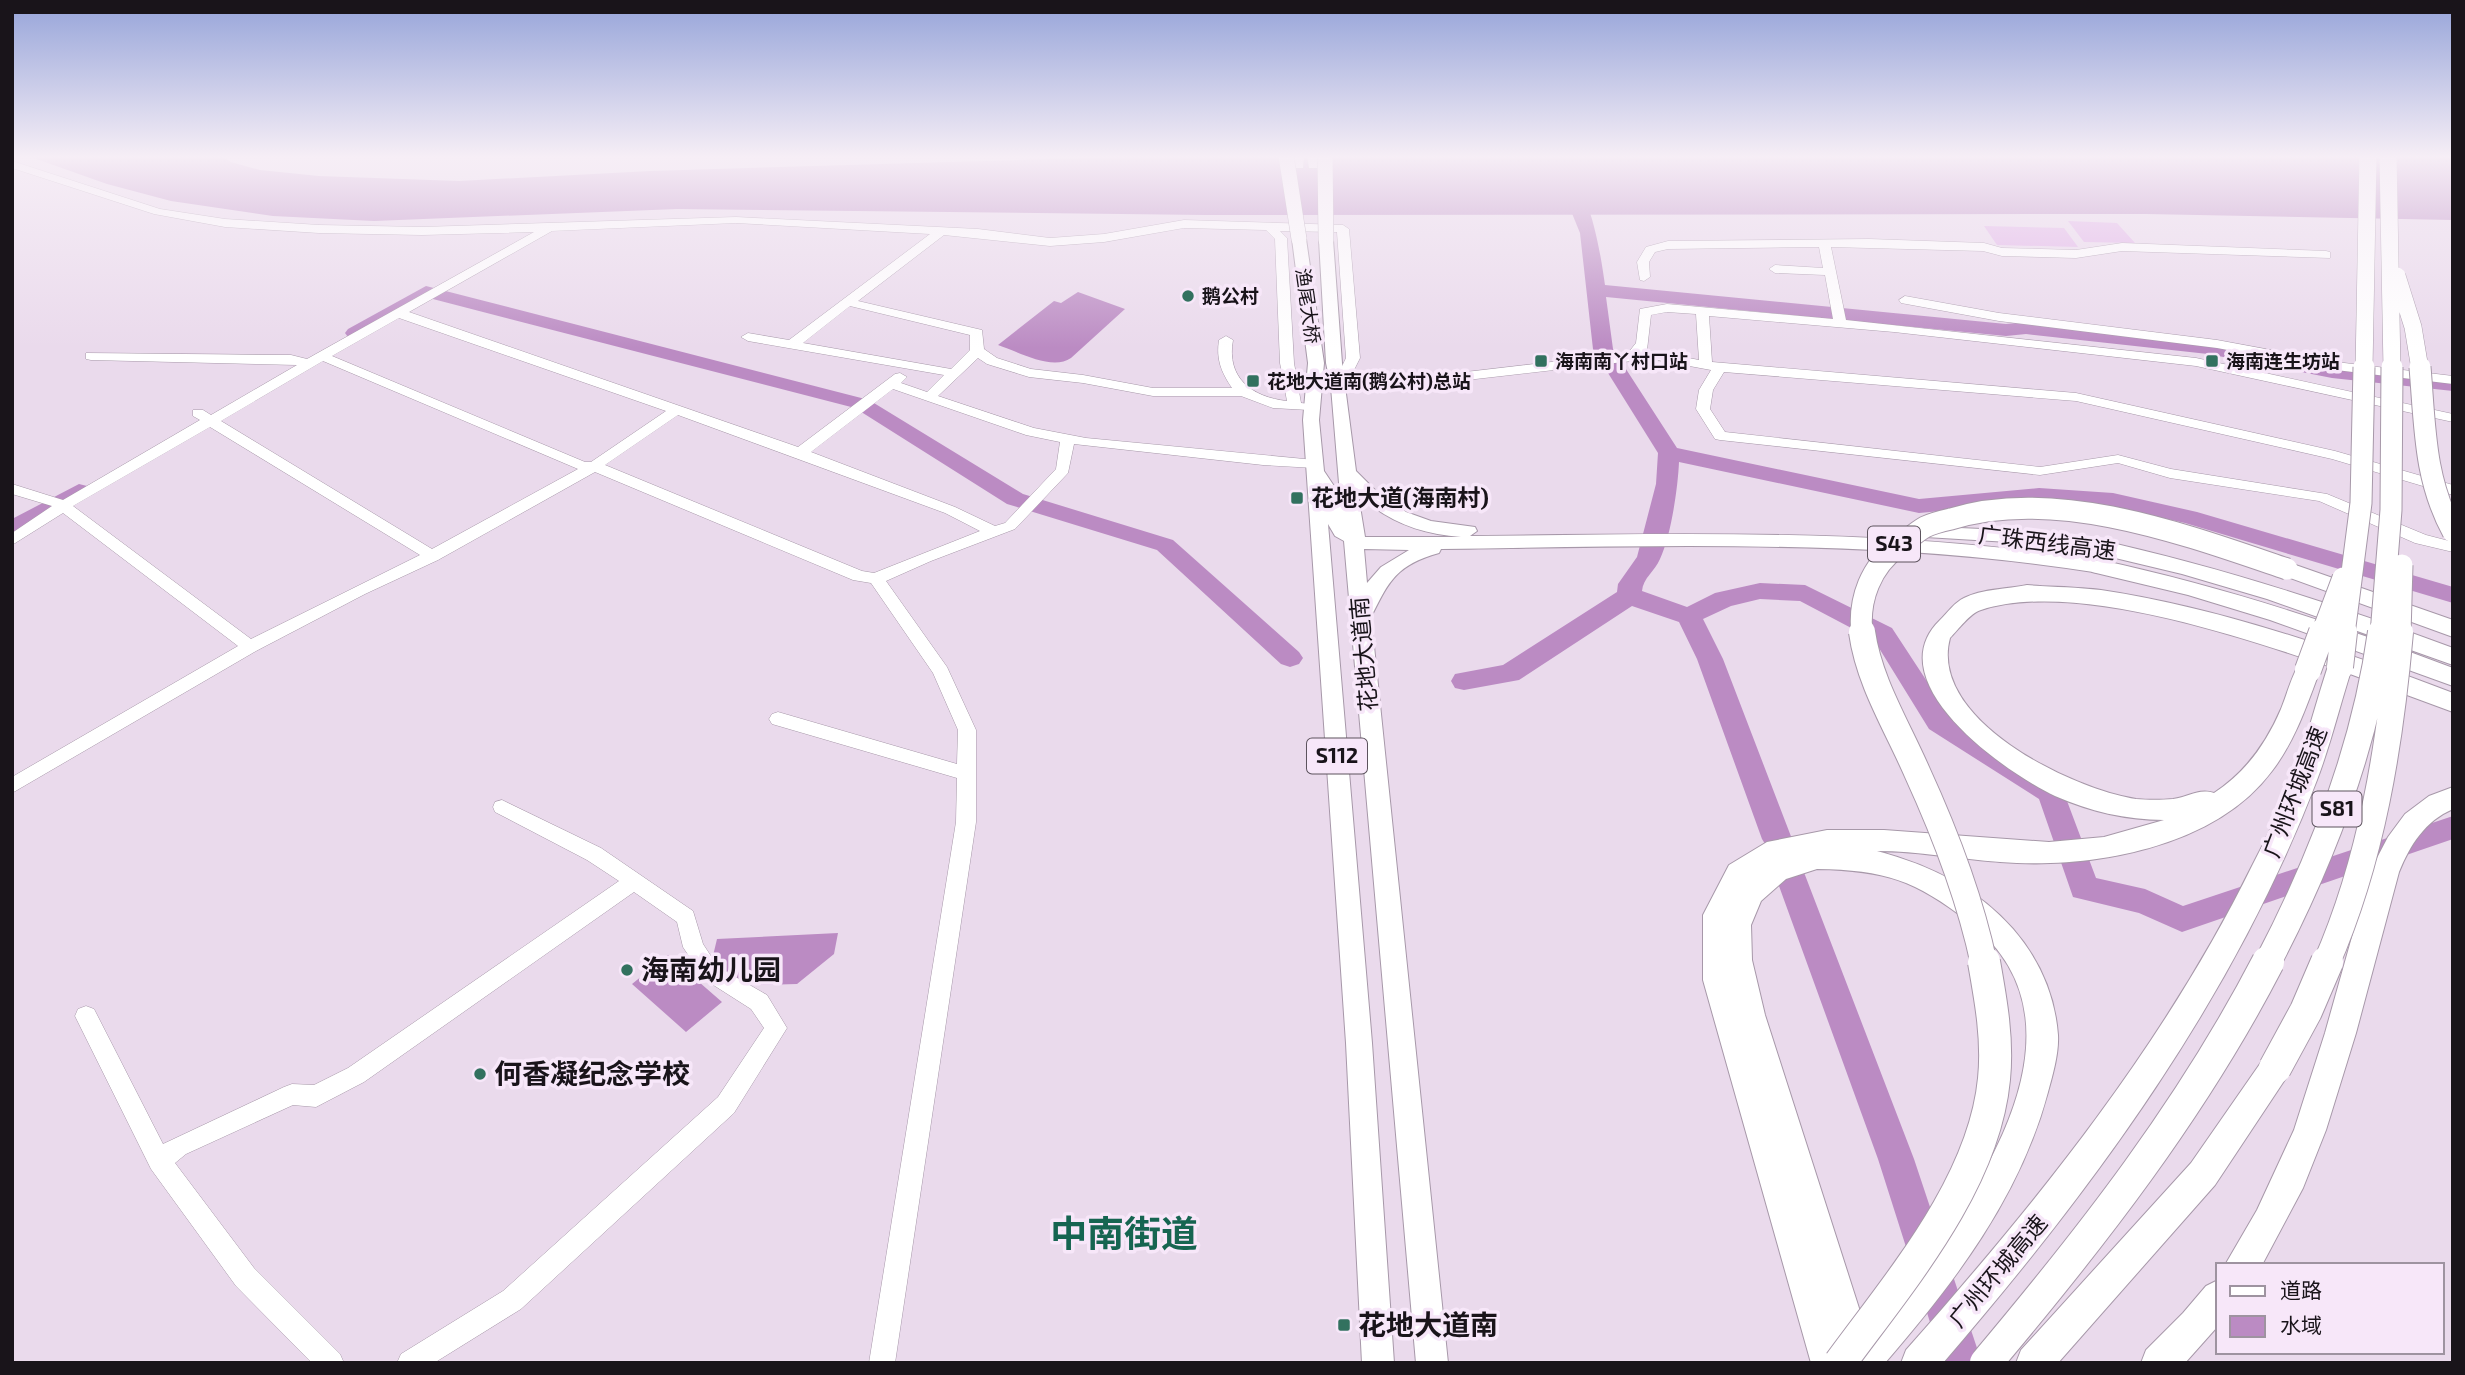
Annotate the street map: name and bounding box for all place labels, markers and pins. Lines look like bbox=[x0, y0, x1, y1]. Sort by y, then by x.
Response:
place label: 鹅公村 bbox=[1202, 284, 1259, 307]
marker: 鹅公村 bbox=[1180, 288, 1196, 304]
place label: 海南南丫村口站 bbox=[1555, 349, 1688, 372]
place label: 海南连生坊站 bbox=[2226, 349, 2340, 372]
marker: 海南南丫村口站 bbox=[1533, 353, 1549, 369]
marker: 海南连生坊站 bbox=[2204, 353, 2220, 369]
place label: 花地大道南(鹅公村)总站 bbox=[1267, 369, 1471, 392]
marker: 花地大道南(鹅公村)总站 bbox=[1245, 373, 1261, 389]
place label: 花地大道(海南村) bbox=[1311, 483, 1489, 511]
marker: 花地大道(海南村) bbox=[1289, 490, 1305, 506]
place label: 海南幼儿园 bbox=[641, 952, 781, 986]
marker: 海南幼儿园 bbox=[619, 962, 635, 978]
place label: 何香凝纪念学校 bbox=[494, 1056, 690, 1090]
marker: 何香凝纪念学校 bbox=[472, 1066, 488, 1082]
place label: 花地大道南 bbox=[1358, 1307, 1498, 1341]
marker: 花地大道南 bbox=[1336, 1317, 1352, 1333]

